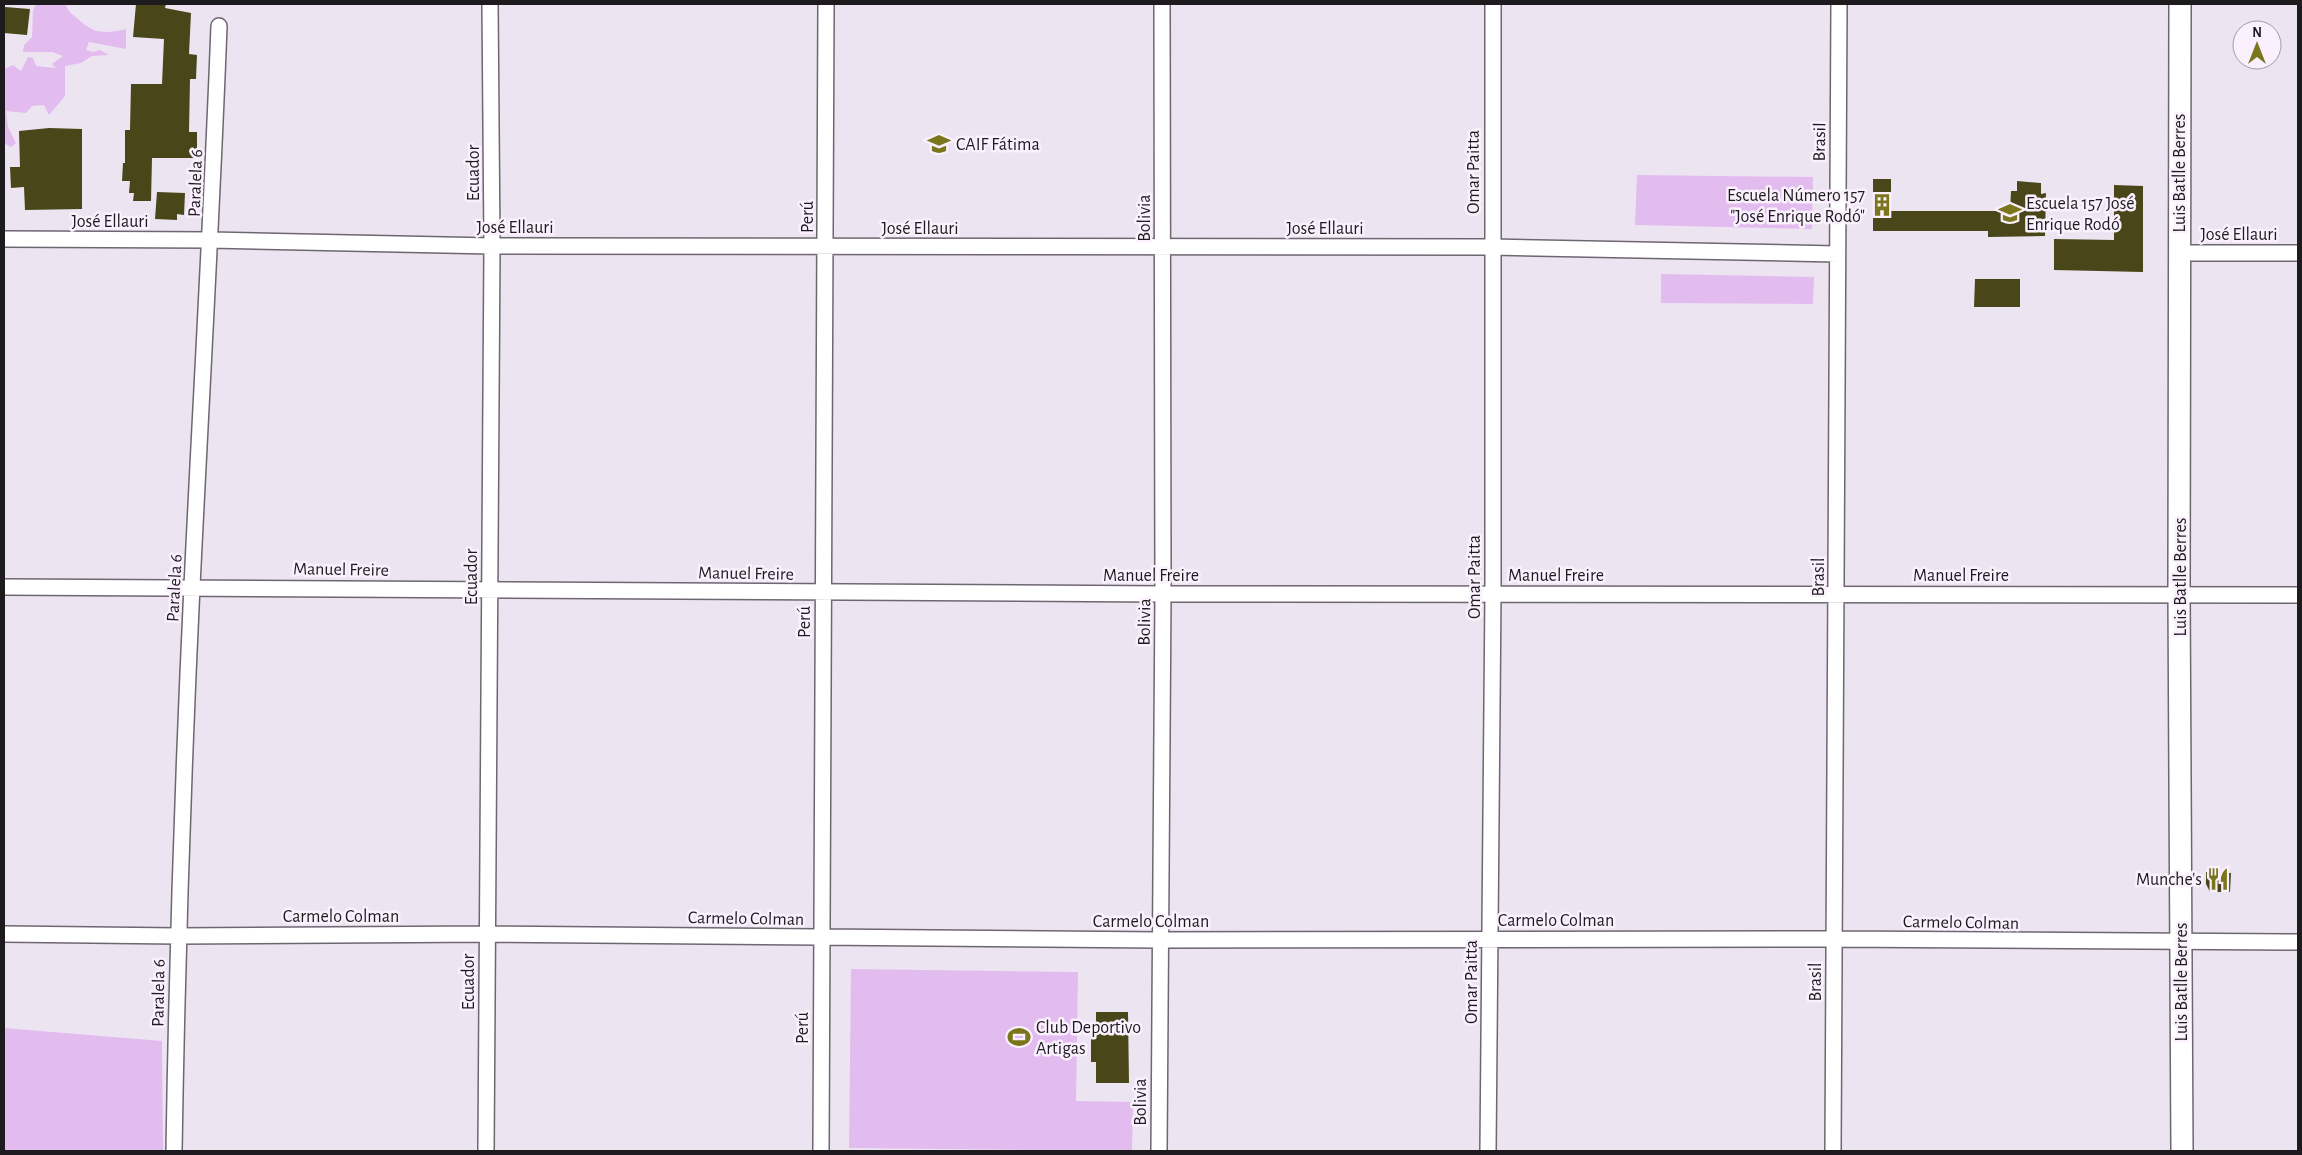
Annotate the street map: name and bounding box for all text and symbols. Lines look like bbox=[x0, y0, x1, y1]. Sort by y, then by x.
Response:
north arrow bbox=[2232, 20, 2282, 70]
text: N bbox=[2252, 26, 2262, 40]
street label: Luis Batlle Berres bbox=[2171, 114, 2189, 232]
street label: Brasil bbox=[1811, 122, 1829, 162]
street label: Omar Paitta bbox=[1465, 130, 1483, 214]
school or university icon: CAIF Fátima bbox=[926, 131, 952, 157]
place label: CAIF Fátima bbox=[956, 136, 1040, 154]
street label: Ecuador bbox=[465, 145, 483, 201]
street label: Paralela 6 bbox=[186, 149, 206, 217]
place label: Escuela Número 157 "José Enrique Rodó" bbox=[1727, 187, 1865, 226]
building icon: Escuela Número 157 "José Enrique Rodó" bbox=[1869, 192, 1895, 218]
street label: Bolivia bbox=[1136, 194, 1154, 242]
place label: Escuela 157 José Enrique Rodó bbox=[2026, 195, 2135, 234]
school or university icon: Escuela 157 José Enrique Rodó bbox=[1997, 200, 2023, 226]
street label: Perú bbox=[799, 201, 817, 233]
street label: José Ellauri bbox=[71, 213, 149, 231]
street label: José Ellauri bbox=[476, 219, 554, 237]
street label: José Ellauri bbox=[881, 220, 959, 238]
street label: José Ellauri bbox=[1286, 220, 1364, 238]
street label: José Ellauri bbox=[2200, 226, 2278, 244]
street label: Luis Batlle Berres bbox=[2172, 518, 2190, 636]
street label: Omar Paitta bbox=[1466, 535, 1484, 619]
street label: Ecuador bbox=[463, 549, 481, 605]
street label: Paralela 6 bbox=[164, 554, 186, 622]
street label: Brasil bbox=[1810, 558, 1828, 596]
street label: Manuel Freire bbox=[293, 560, 389, 580]
street label: Manuel Freire bbox=[698, 564, 794, 584]
street label: Manuel Freire bbox=[1103, 567, 1199, 585]
street label: Manuel Freire bbox=[1508, 567, 1604, 585]
street label: Manuel Freire bbox=[1913, 567, 2009, 585]
street label: Bolivia bbox=[1136, 598, 1154, 646]
street label: Perú bbox=[796, 606, 814, 638]
restaurant icon: Munche's bbox=[2205, 866, 2231, 892]
place label: Munche's bbox=[2136, 871, 2202, 889]
street label: Carmelo Colman bbox=[283, 908, 399, 926]
street label: Carmelo Colman bbox=[688, 909, 804, 929]
street label: Carmelo Colman bbox=[1498, 912, 1614, 930]
street label: Carmelo Colman bbox=[1093, 913, 1209, 931]
street label: Carmelo Colman bbox=[1903, 913, 2019, 933]
street label: Luis Batlle Berres bbox=[2173, 923, 2191, 1041]
street label: Omar Paitta bbox=[1463, 940, 1481, 1024]
street label: Ecuador bbox=[460, 954, 478, 1010]
street label: Paralela 6 bbox=[149, 959, 169, 1027]
street label: Brasil bbox=[1807, 963, 1825, 1001]
street label: Perú bbox=[794, 1012, 812, 1044]
place label: Club Deportivo Artigas bbox=[1036, 1019, 1141, 1058]
sports icon: Club Deportivo Artigas bbox=[1006, 1024, 1032, 1050]
street label: Bolivia bbox=[1132, 1078, 1150, 1126]

